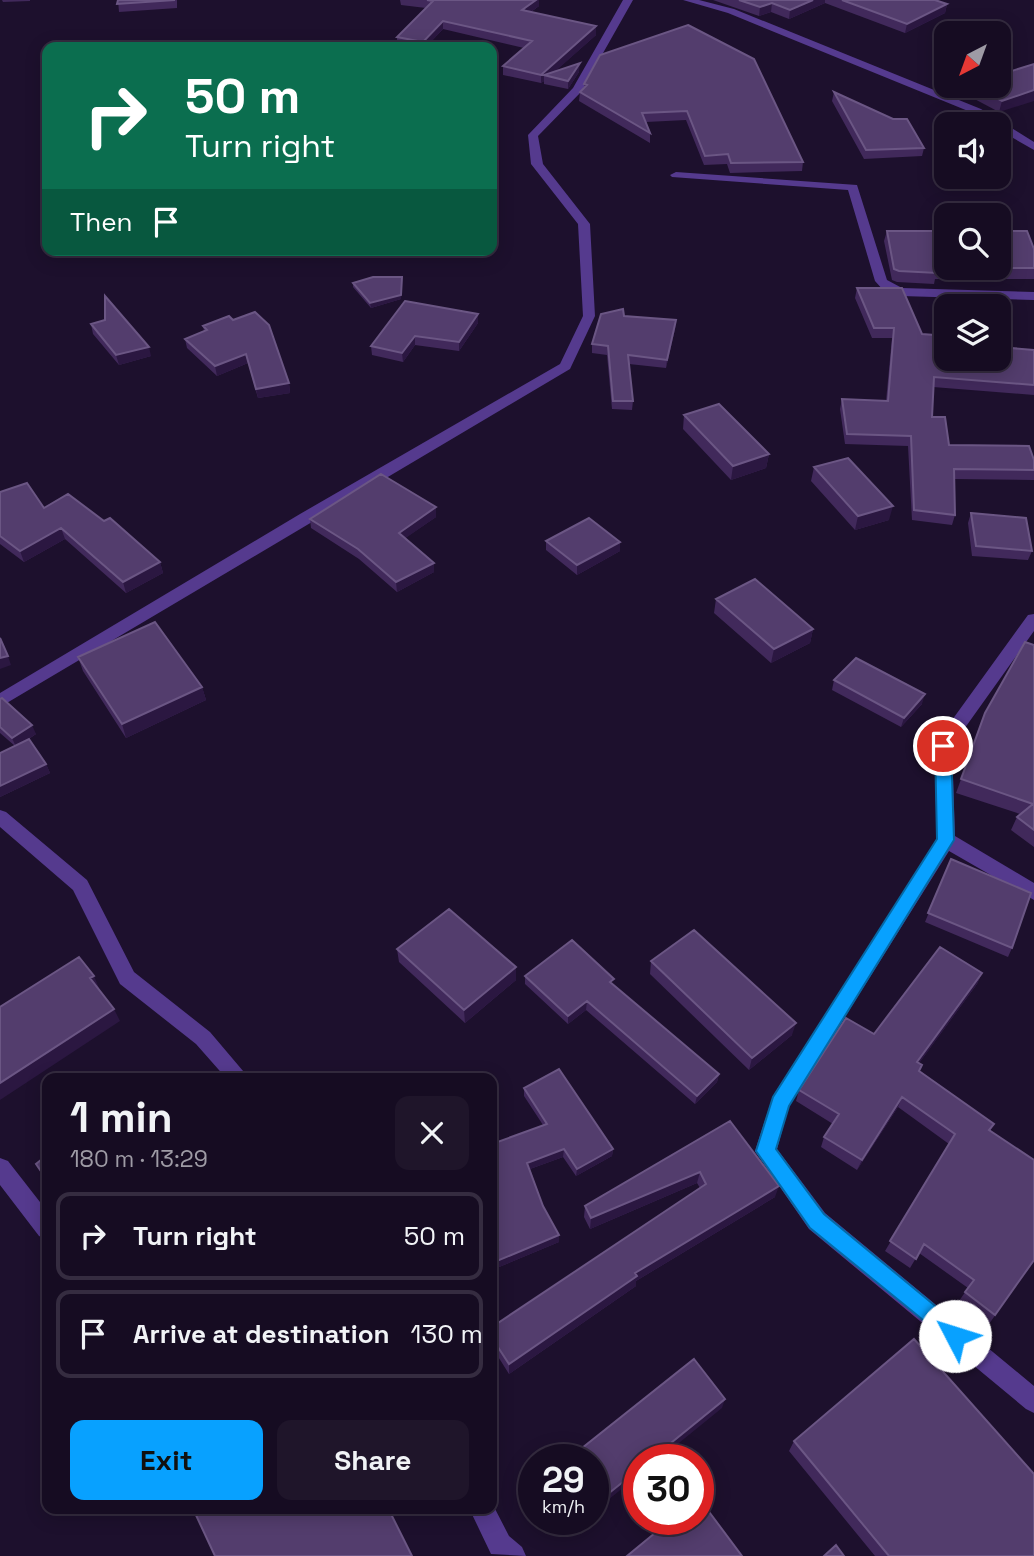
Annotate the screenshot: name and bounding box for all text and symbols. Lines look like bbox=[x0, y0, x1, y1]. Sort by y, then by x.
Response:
north arrow bbox=[934, 21, 1012, 98]
map controls bbox=[934, 21, 1011, 371]
text: 50 m bbox=[185, 65, 300, 127]
icon: right bbox=[70, 70, 161, 161]
button: sound bbox=[934, 112, 1011, 189]
text: Turn right bbox=[185, 126, 335, 166]
icon: arrive bbox=[147, 203, 185, 241]
button: search bbox=[934, 203, 1011, 280]
text: Then bbox=[70, 205, 133, 239]
button: layers bbox=[934, 294, 1011, 371]
pin bbox=[913, 716, 973, 776]
icon: arrive bbox=[924, 727, 962, 765]
text: 1 min bbox=[70, 1091, 173, 1144]
button: close bbox=[395, 1096, 469, 1170]
text: 180 m · 13:29 bbox=[70, 1144, 208, 1174]
icon: right bbox=[74, 1217, 112, 1255]
text: Turn right bbox=[133, 1219, 257, 1253]
text: 50 m bbox=[404, 1219, 465, 1253]
position arrow bbox=[918, 1299, 992, 1373]
icon: arrive bbox=[74, 1315, 112, 1353]
text: Arrive at destination bbox=[133, 1317, 390, 1351]
text: 130 m bbox=[411, 1317, 483, 1351]
button: Exit bbox=[70, 1420, 263, 1500]
button: Share bbox=[277, 1420, 469, 1500]
speed limit sign: 30 bbox=[623, 1444, 714, 1535]
text: 29 bbox=[542, 1458, 585, 1502]
text: km/h bbox=[542, 1495, 585, 1518]

